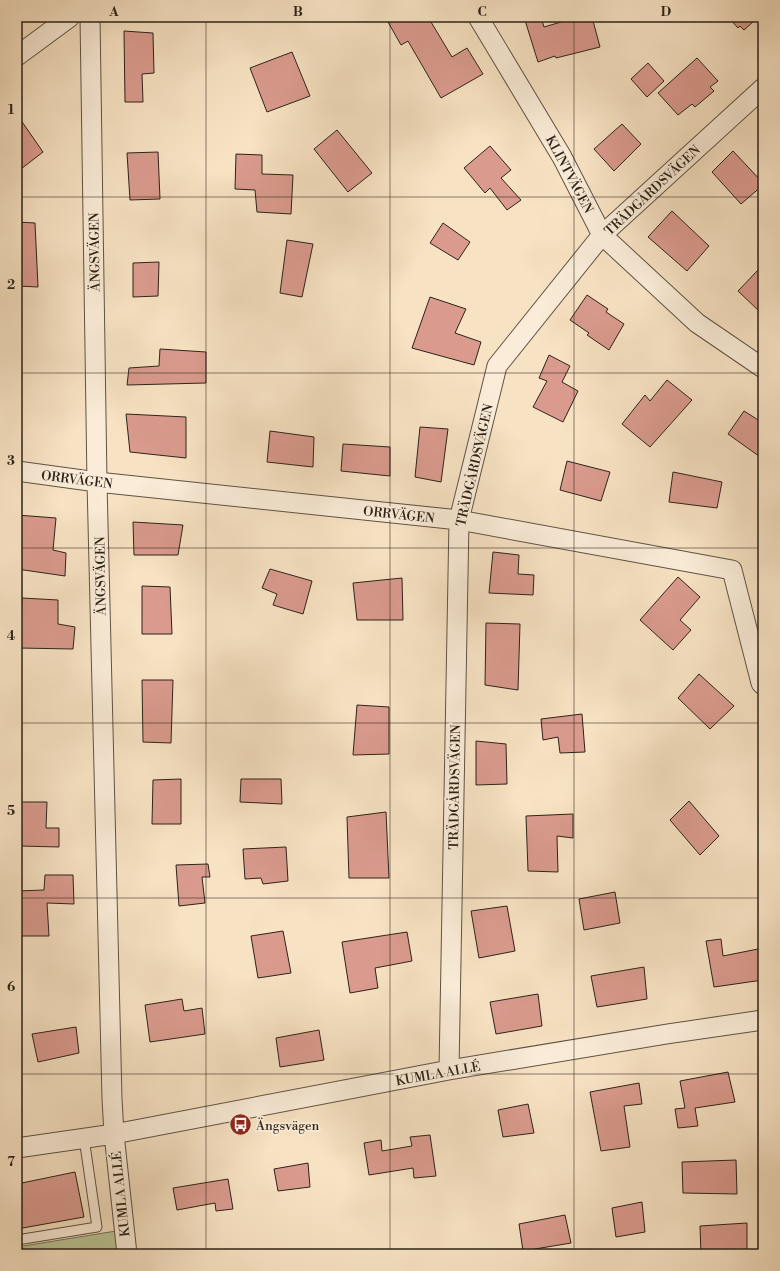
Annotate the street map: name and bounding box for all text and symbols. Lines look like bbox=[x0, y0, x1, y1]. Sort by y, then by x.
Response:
text: A bbox=[108, 4, 119, 20]
text: B bbox=[293, 4, 303, 20]
text: C bbox=[477, 4, 487, 20]
text: D bbox=[661, 4, 671, 20]
text: 1 bbox=[8, 102, 15, 118]
street label: KLINTVÄGEN bbox=[542, 132, 597, 216]
street label: TRÄDGÅRDSVÄGEN bbox=[601, 141, 704, 239]
street label: ÄNGSVÄGEN bbox=[85, 212, 104, 293]
text: 2 bbox=[7, 277, 15, 293]
street label: TRÄDGÅRDSVÄGEN bbox=[452, 402, 497, 528]
text: 3 bbox=[7, 453, 15, 469]
street label: ORRVÄGEN bbox=[40, 467, 114, 492]
street label: ORRVÄGEN bbox=[362, 502, 436, 527]
street label: ÄNGSVÄGEN bbox=[91, 536, 110, 617]
text: 4 bbox=[7, 628, 16, 644]
street label: TRÄDGÅRDSVÄGEN bbox=[445, 724, 464, 850]
text: 5 bbox=[7, 803, 15, 819]
text: 6 bbox=[7, 979, 15, 995]
street label: KUMLA ALLÉ bbox=[394, 1058, 482, 1089]
bus stop icon: Ängsvägen bbox=[227, 1112, 253, 1138]
place label: Ängsvägen bbox=[255, 1117, 319, 1134]
street label: KUMLA ALLÉ bbox=[108, 1150, 133, 1238]
text: 7 bbox=[7, 1154, 15, 1170]

